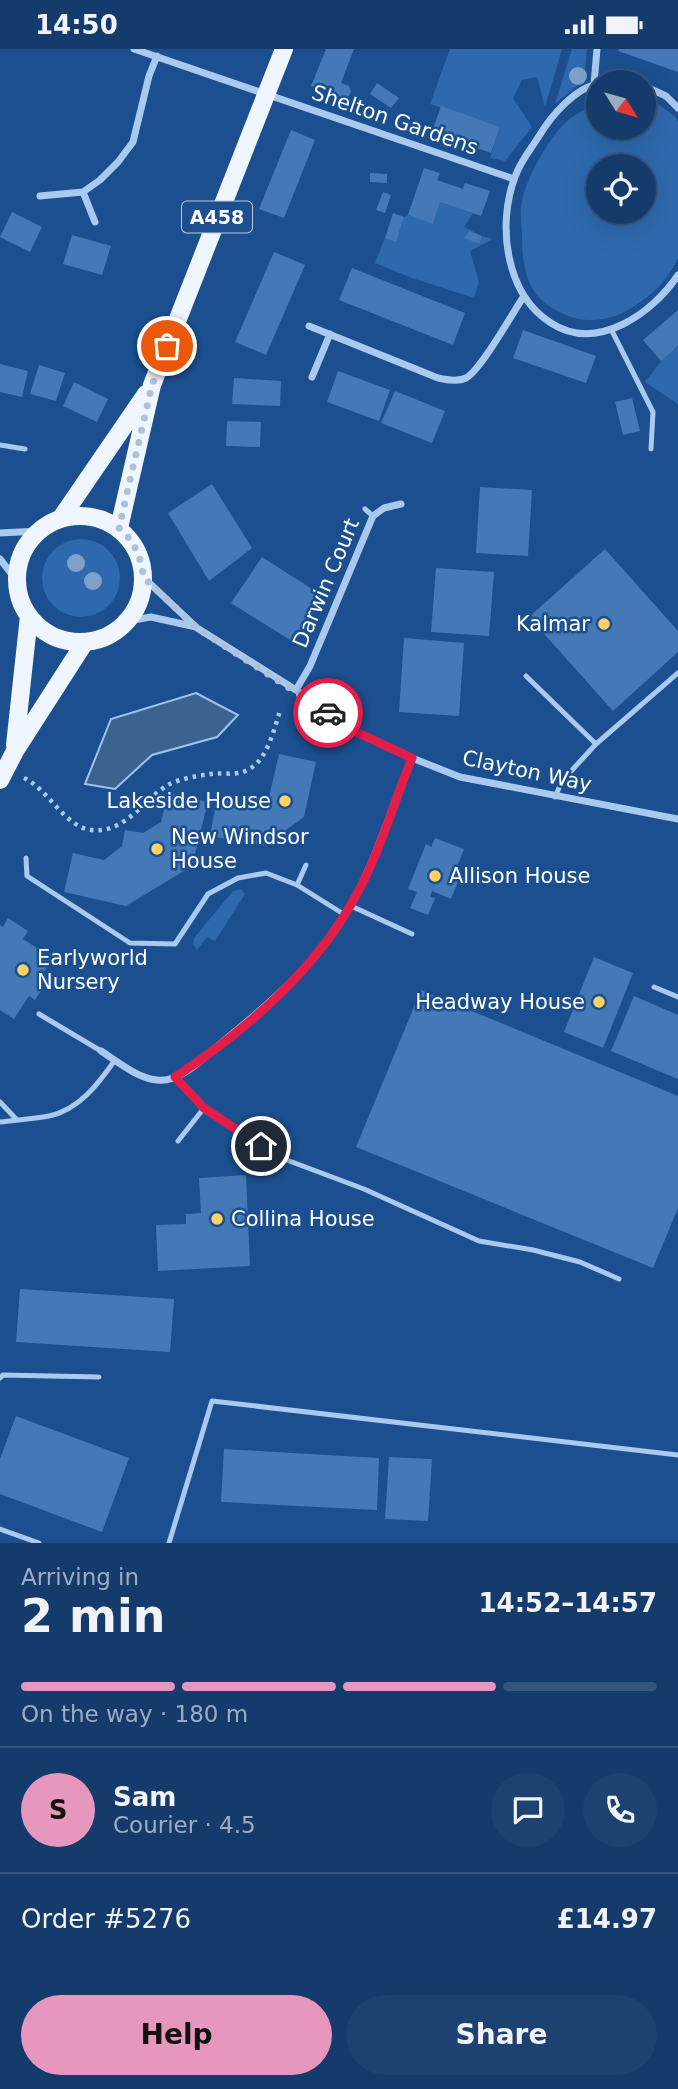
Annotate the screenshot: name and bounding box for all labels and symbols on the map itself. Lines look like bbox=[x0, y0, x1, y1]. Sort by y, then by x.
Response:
north arrow bbox=[586, 70, 656, 140]
street label: Shelton Gardens bbox=[309, 80, 481, 160]
road number: A458 bbox=[182, 201, 252, 233]
pin bbox=[137, 316, 197, 376]
street label: Darwin Court bbox=[288, 515, 364, 651]
place label: Kalmar bbox=[516, 612, 590, 636]
marker: Kalmar bbox=[596, 616, 612, 632]
courier bbox=[293, 678, 363, 748]
street label: Clayton Way bbox=[460, 746, 594, 796]
place label: Lakeside House bbox=[107, 789, 271, 813]
marker: Lakeside House bbox=[277, 793, 293, 809]
place label: New Windsor House bbox=[171, 825, 309, 873]
marker: New Windsor House bbox=[149, 841, 165, 857]
place label: Allison House bbox=[449, 864, 590, 888]
marker: Allison House bbox=[427, 868, 443, 884]
place label: Earlyworld Nursery bbox=[37, 946, 148, 994]
marker: Earlyworld Nursery bbox=[15, 962, 31, 978]
place label: Headway House bbox=[415, 990, 585, 1014]
marker: Headway House bbox=[591, 994, 607, 1010]
pin bbox=[231, 1116, 291, 1176]
place label: Collina House bbox=[231, 1207, 375, 1231]
marker: Collina House bbox=[209, 1211, 225, 1227]

